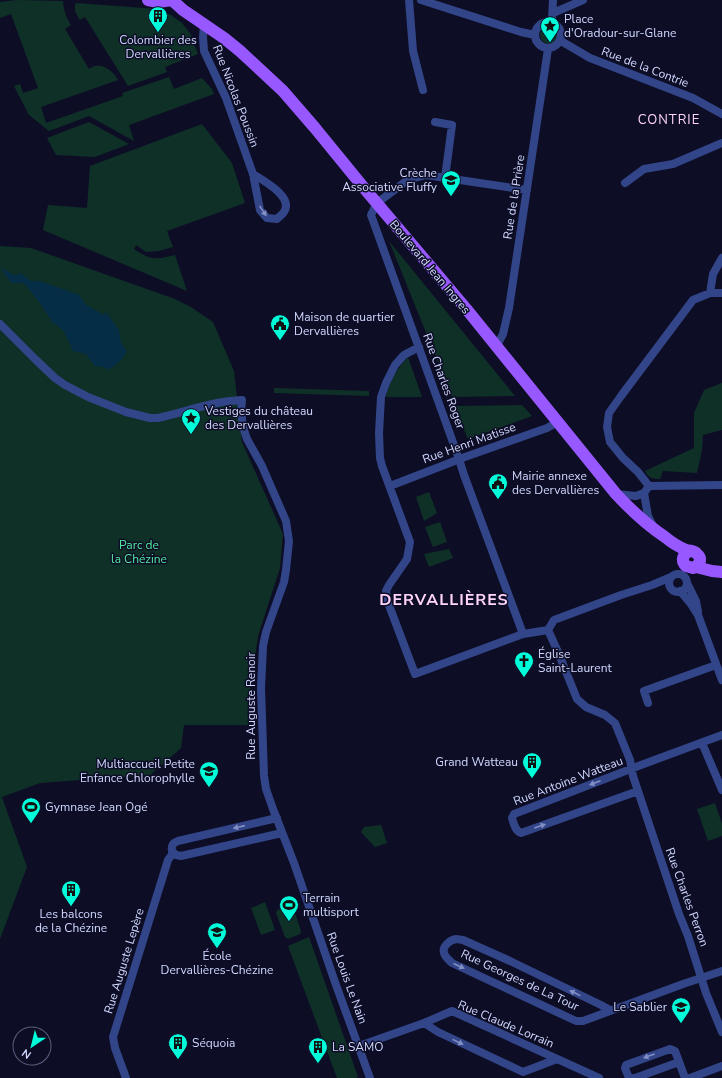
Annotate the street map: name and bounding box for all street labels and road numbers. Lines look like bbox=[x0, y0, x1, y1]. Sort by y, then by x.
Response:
street label: Rue Nicolas Poussin bbox=[209, 42, 263, 150]
street label: Rue de la Contrie bbox=[599, 43, 691, 91]
street label: Rue de la Prière bbox=[499, 154, 529, 240]
street label: Boulevard Jean Ingres bbox=[386, 217, 474, 317]
street label: Rue Charles Roger bbox=[419, 331, 469, 432]
street label: Rue Henri Matisse bbox=[420, 419, 518, 467]
street label: Rue Auguste Renoir bbox=[243, 651, 259, 760]
street label: Rue Antoine Watteau bbox=[511, 753, 625, 809]
street label: Rue Charles Perron bbox=[662, 845, 712, 949]
street label: Rue Auguste Lepère bbox=[100, 906, 148, 1016]
street label: Rue Louis Le Nain bbox=[323, 930, 371, 1026]
street label: Rue Georges de La Tour bbox=[458, 946, 582, 1015]
street label: Rue Claude Lorrain bbox=[455, 997, 557, 1051]

